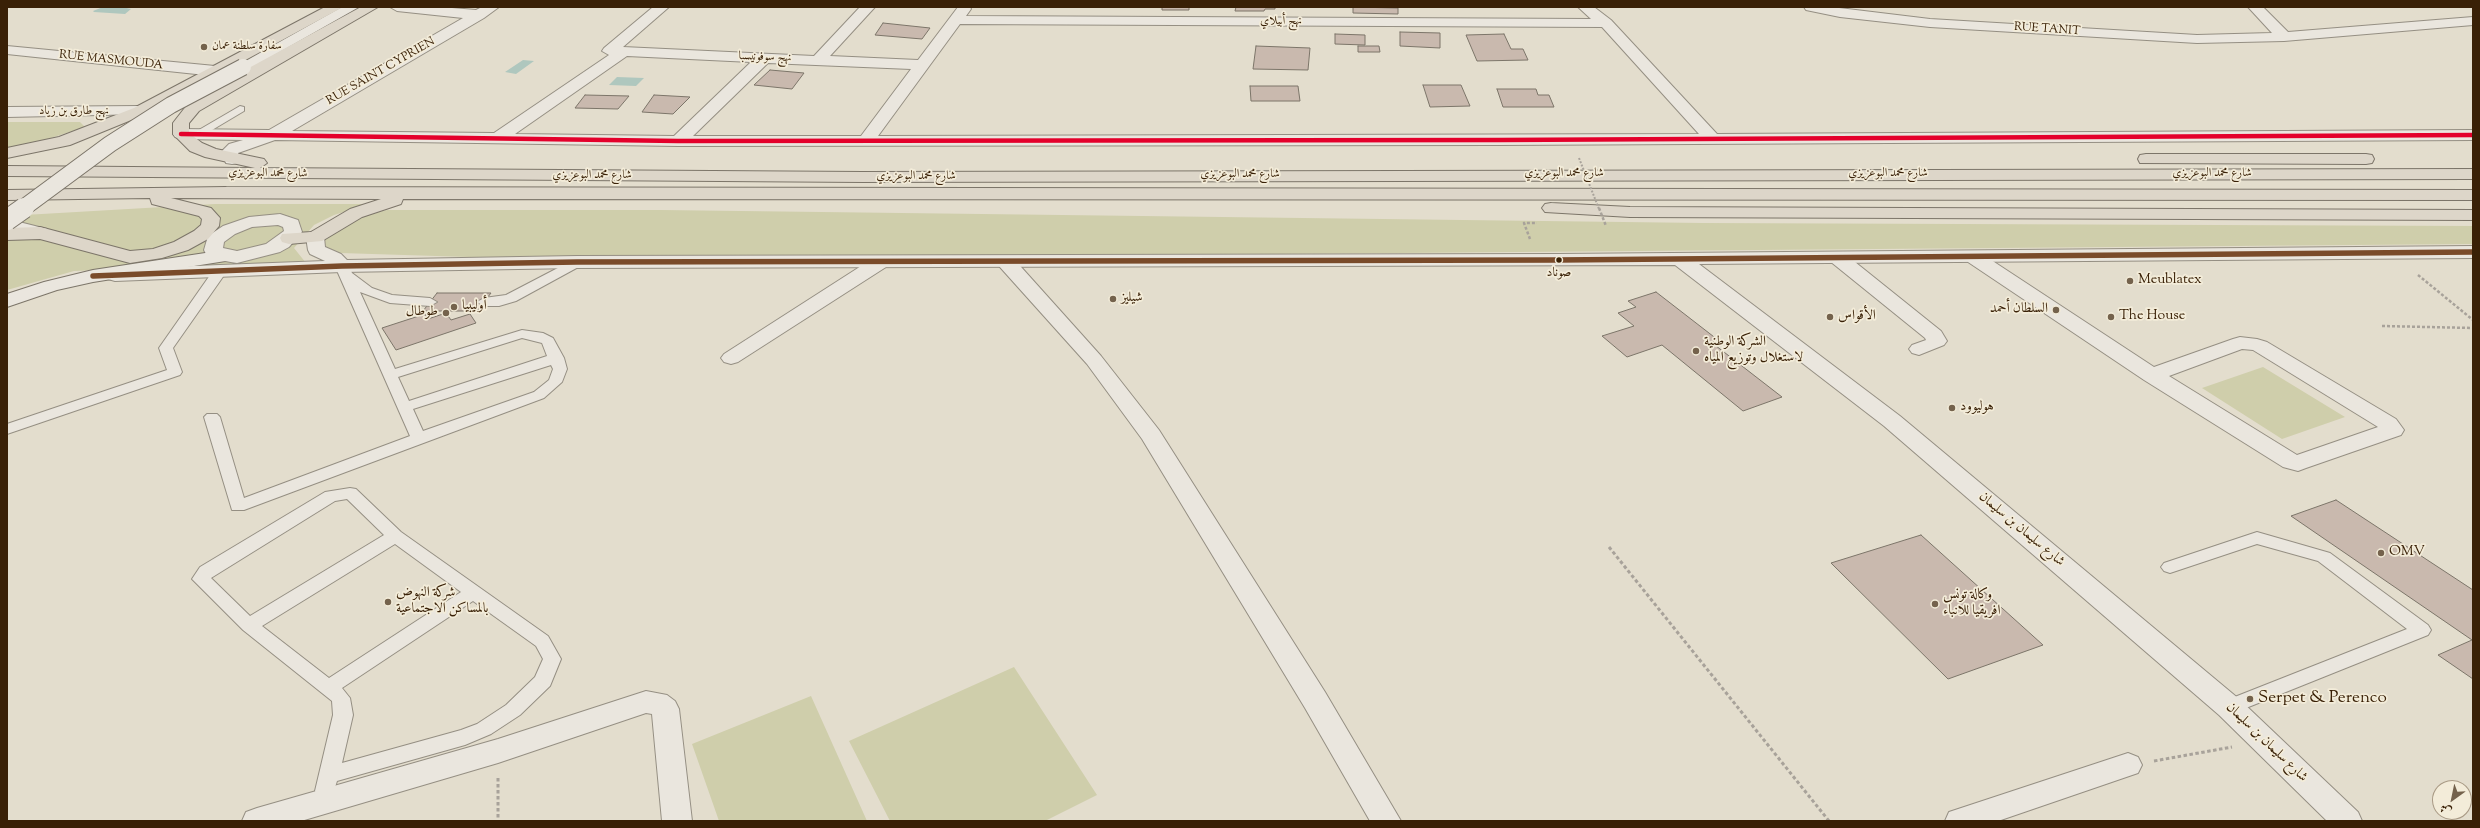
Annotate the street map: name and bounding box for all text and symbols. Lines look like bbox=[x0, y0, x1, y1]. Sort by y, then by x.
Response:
street label: نهج أبيلاي bbox=[1260, 15, 1302, 29]
street label: RUE TANIT bbox=[2013, 20, 2081, 40]
street label: RUE SAINT CYPRIEN bbox=[324, 35, 438, 109]
place label: سفارة سلطنة عمان bbox=[212, 40, 282, 54]
marker: سفارة سلطنة عمان bbox=[199, 42, 209, 52]
street label: RUE MASMOUDA bbox=[58, 48, 164, 74]
street label: نهج سوفونيسبا bbox=[738, 50, 792, 66]
street label: نهج طارق بن زياد bbox=[39, 105, 109, 119]
street label: شارع محمد البوعزيزي bbox=[228, 166, 308, 182]
street label: شارع محمد البوعزيزي bbox=[1524, 167, 1604, 181]
street label: شارع محمد البوعزيزي bbox=[1848, 167, 1928, 181]
street label: شارع محمد البوعزيزي bbox=[2172, 167, 2252, 181]
street label: شارع محمد البوعزيزي bbox=[1200, 168, 1280, 182]
street label: شارع محمد البوعزيزي bbox=[552, 169, 632, 183]
street label: شارع محمد البوعزيزي bbox=[876, 170, 956, 184]
marker: صوناد bbox=[1554, 255, 1564, 265]
place label: صوناد bbox=[1547, 266, 1571, 282]
place label: Meublatex bbox=[2138, 273, 2202, 289]
marker: Meublatex bbox=[2125, 276, 2135, 286]
place label: شيليز bbox=[1121, 291, 1143, 307]
marker: شيليز bbox=[1108, 294, 1118, 304]
place label: أوليبيا bbox=[462, 299, 487, 315]
marker: أوليبيا bbox=[449, 302, 459, 312]
place label: السلطان أحمد bbox=[1990, 302, 2048, 318]
place label: طوطال bbox=[406, 305, 438, 321]
marker: السلطان أحمد bbox=[2051, 305, 2061, 315]
marker: طوطال bbox=[441, 308, 451, 318]
place label: الأقواس bbox=[1838, 309, 1876, 325]
place label: The House bbox=[2119, 309, 2185, 325]
marker: الأقواس bbox=[1825, 312, 1835, 322]
marker: The House bbox=[2106, 312, 2116, 322]
place label: الشركة الوطنية لاستغلال وتوزيع المياه bbox=[1704, 335, 1803, 368]
marker: الشركة الوطنية لاستغلال وتوزيع المياه bbox=[1691, 346, 1701, 356]
place label: هوليوود bbox=[1960, 400, 1994, 416]
marker: هوليوود bbox=[1947, 403, 1957, 413]
street label: شارع سليمان بن سليمان bbox=[1974, 489, 2068, 571]
place label: OMV bbox=[2389, 545, 2425, 561]
marker: OMV bbox=[2376, 548, 2386, 558]
place label: شركة النهوض بالمساكن الاجتماعية bbox=[396, 586, 489, 618]
place label: وكالة تونس افريقيا للانباء bbox=[1943, 588, 2001, 620]
marker: شركة النهوض بالمساكن الاجتماعية bbox=[383, 597, 393, 607]
marker: وكالة تونس افريقيا للانباء bbox=[1930, 599, 1940, 609]
place label: Serpet & Perenco bbox=[2258, 689, 2387, 709]
marker: Serpet & Perenco bbox=[2245, 694, 2255, 704]
street label: شارع سليمان بن سليمان bbox=[2222, 700, 2310, 786]
north arrow bbox=[2432, 780, 2472, 820]
text: ش bbox=[2437, 800, 2455, 819]

